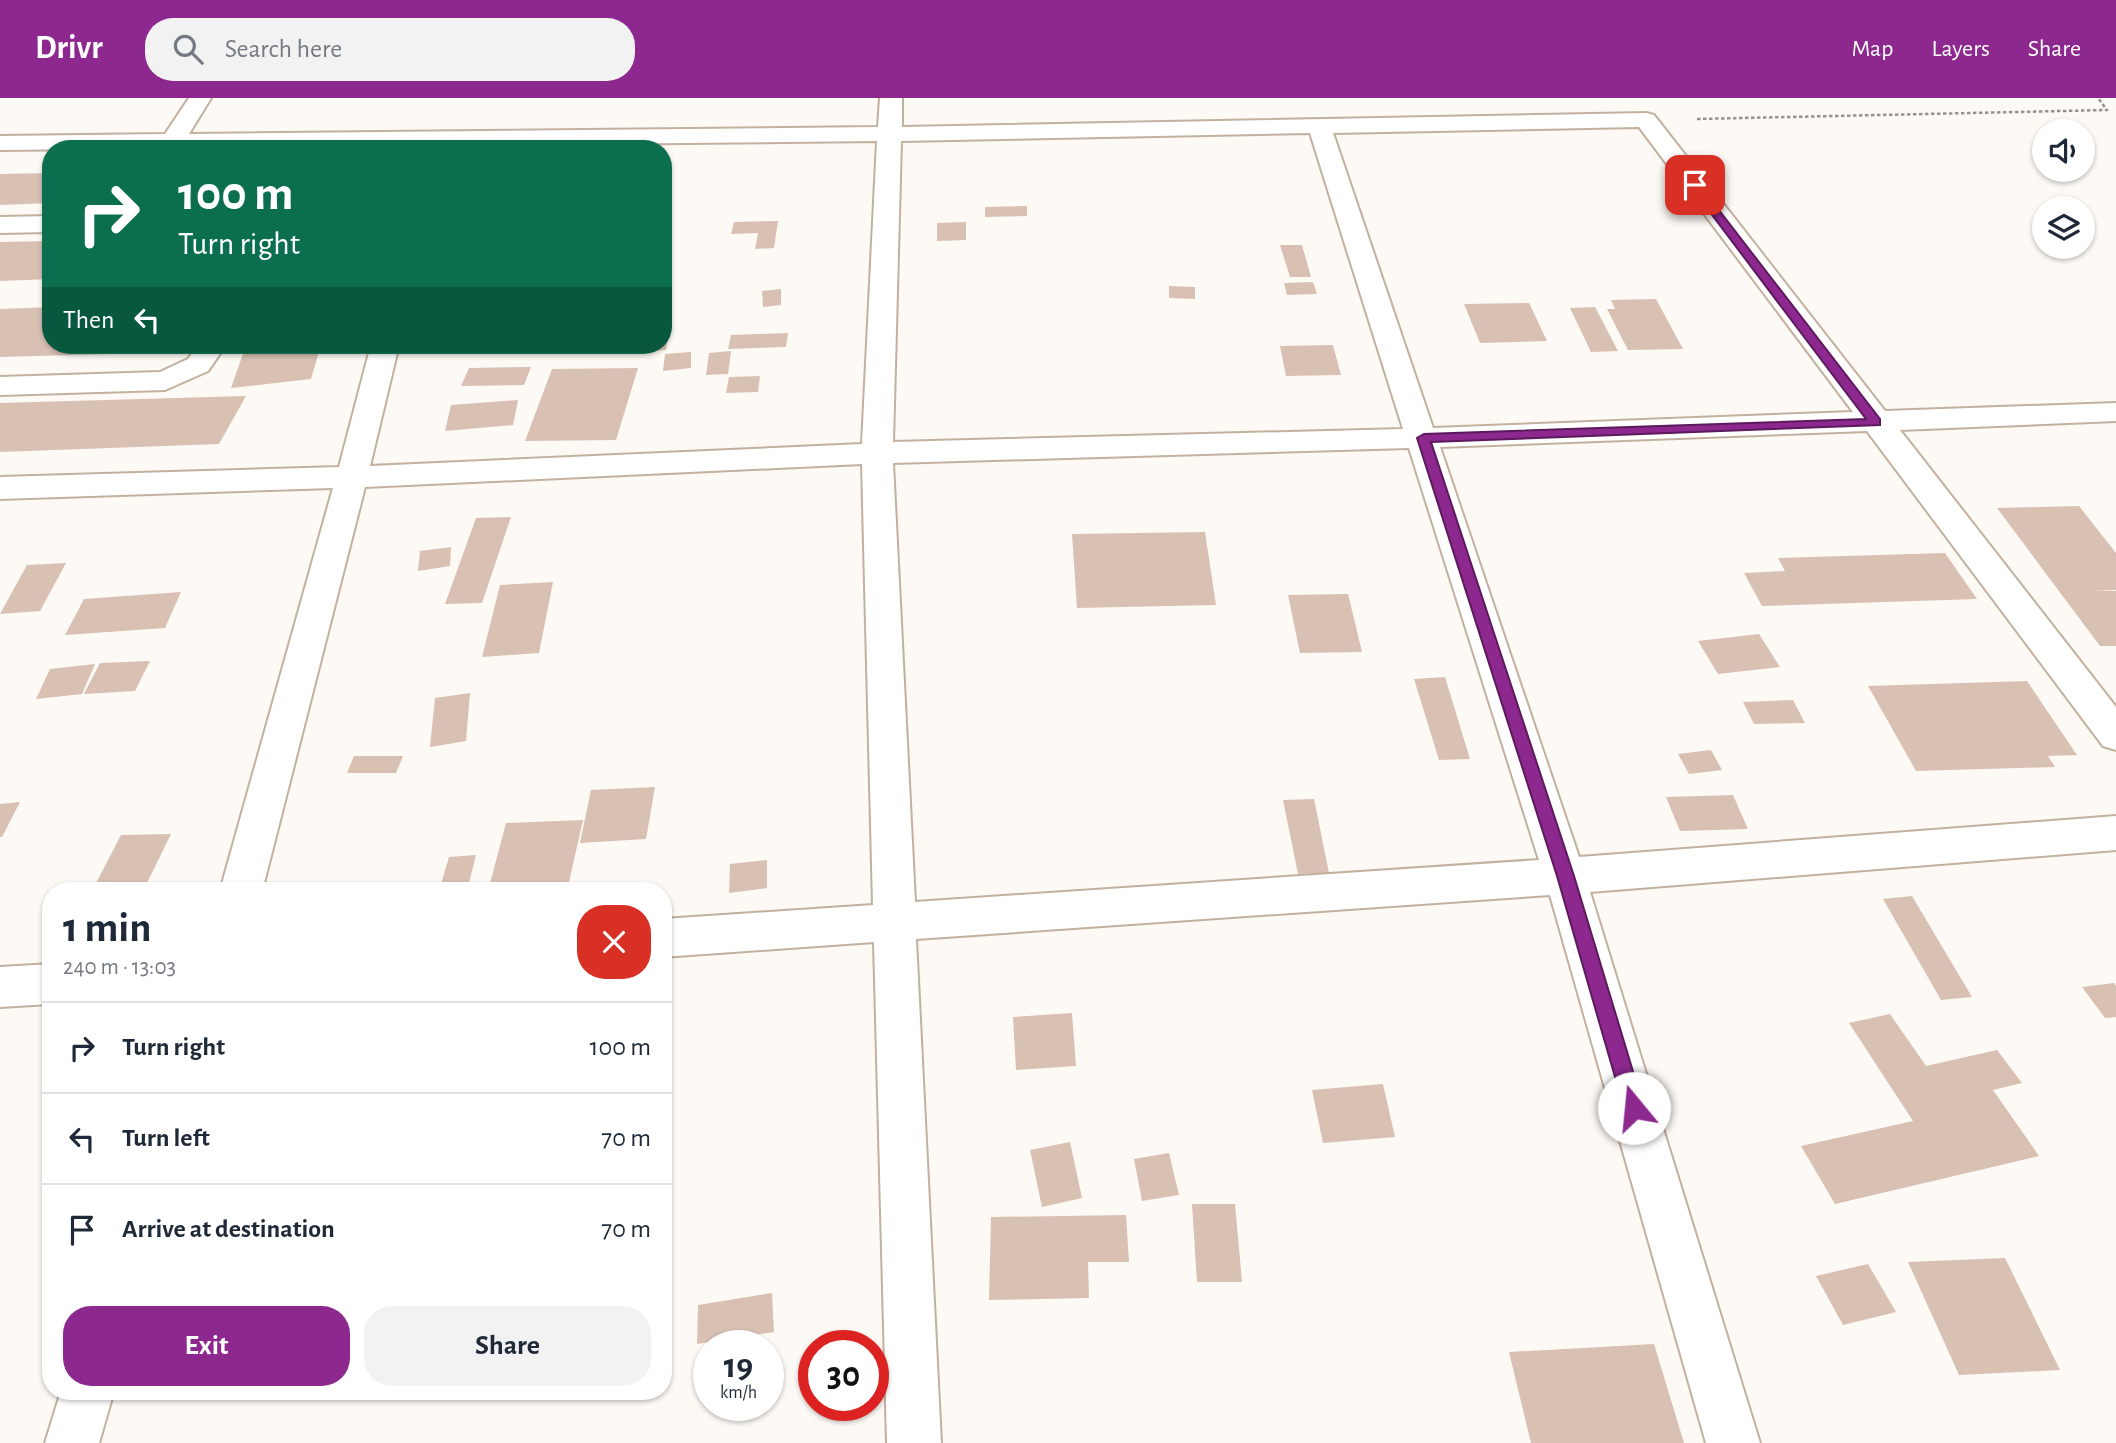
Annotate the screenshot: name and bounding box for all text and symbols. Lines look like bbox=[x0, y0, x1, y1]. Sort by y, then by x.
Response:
search box bbox=[145, 18, 635, 81]
icon: search bbox=[169, 30, 207, 68]
text: Drivr bbox=[35, 32, 103, 65]
text: Search here bbox=[225, 36, 342, 62]
text: Map bbox=[1851, 37, 1893, 61]
text: Layers bbox=[1931, 37, 1990, 61]
text: Share bbox=[2028, 37, 2081, 61]
map controls bbox=[2032, 119, 2095, 259]
button: sound bbox=[2032, 119, 2095, 182]
pin bbox=[1665, 155, 1725, 215]
icon: arrive bbox=[1676, 166, 1714, 204]
icon: right bbox=[63, 168, 154, 259]
text: 100 m bbox=[178, 170, 294, 219]
button: layers bbox=[2032, 196, 2095, 259]
text: Turn right bbox=[178, 228, 300, 260]
icon: left bbox=[128, 301, 166, 339]
text: Then bbox=[63, 307, 114, 333]
button: close bbox=[577, 905, 651, 979]
text: 1 min bbox=[63, 907, 152, 949]
text: 240 m · 13:03 bbox=[63, 956, 176, 979]
icon: right bbox=[63, 1029, 101, 1067]
text: Turn right bbox=[122, 1034, 225, 1060]
text: 100 m bbox=[590, 1034, 651, 1060]
position arrow bbox=[1597, 1071, 1671, 1145]
icon: left bbox=[63, 1120, 101, 1158]
text: Turn left bbox=[122, 1125, 210, 1151]
text: 70 m bbox=[601, 1125, 651, 1151]
icon: arrive bbox=[63, 1211, 101, 1249]
text: Arrive at destination bbox=[122, 1216, 335, 1242]
text: 70 m bbox=[601, 1216, 651, 1242]
button: Exit bbox=[63, 1306, 350, 1386]
button: Share bbox=[364, 1306, 651, 1386]
speed limit sign: 30 bbox=[798, 1330, 889, 1421]
text: 19 bbox=[724, 1349, 753, 1384]
text: km/h bbox=[720, 1384, 757, 1402]

